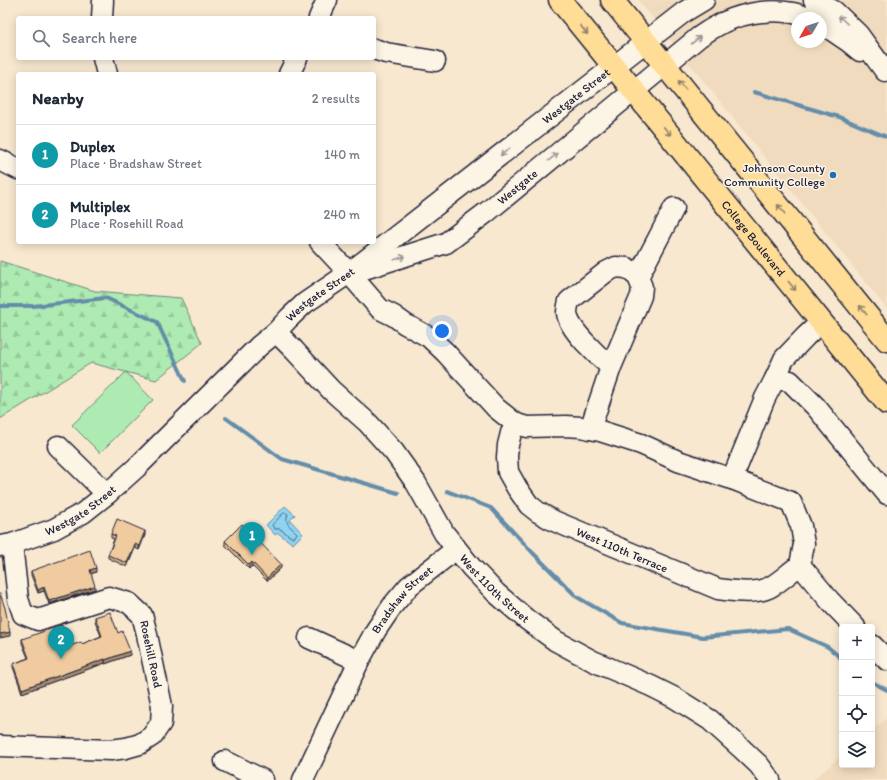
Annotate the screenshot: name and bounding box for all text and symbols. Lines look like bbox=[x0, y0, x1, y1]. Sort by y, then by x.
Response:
north arrow bbox=[791, 12, 827, 48]
one-way arrow bbox=[838, 15, 848, 24]
search box bbox=[16, 16, 376, 60]
one-way arrow bbox=[580, 25, 589, 36]
icon: search bbox=[30, 27, 52, 49]
text: Search here bbox=[62, 29, 137, 47]
one-way arrow bbox=[690, 36, 701, 45]
street label: Westgate Street bbox=[539, 65, 613, 127]
one-way arrow bbox=[678, 80, 686, 91]
text: Nearby bbox=[32, 88, 84, 108]
text: 2 results bbox=[312, 91, 360, 106]
one-way arrow bbox=[662, 125, 671, 136]
text: Duplex bbox=[70, 138, 115, 156]
text: 1 bbox=[42, 147, 48, 162]
text: 140 m bbox=[324, 147, 360, 162]
one-way arrow bbox=[500, 147, 511, 156]
one-way arrow bbox=[548, 153, 559, 162]
text: Place · Bradshaw Street bbox=[70, 156, 202, 171]
place label: Johnson County Community College bbox=[724, 161, 825, 189]
street label: Westgate bbox=[495, 166, 540, 208]
marker: Johnson County Community College bbox=[828, 170, 838, 180]
text: Multiplex bbox=[70, 198, 130, 216]
street label: College Boulevard bbox=[718, 198, 789, 280]
one-way arrow bbox=[777, 203, 785, 214]
text: 2 bbox=[42, 207, 48, 222]
text: 240 m bbox=[323, 207, 360, 222]
text: Place · Rosehill Road bbox=[70, 216, 183, 231]
one-way arrow bbox=[393, 254, 406, 261]
street label: Westgate Street bbox=[283, 264, 358, 325]
one-way arrow bbox=[788, 281, 797, 292]
one-way arrow bbox=[858, 304, 867, 315]
your location bbox=[432, 321, 452, 341]
street label: Westgate Street bbox=[43, 482, 119, 539]
pin: 1 bbox=[239, 522, 265, 555]
street label: West 110th Terrace bbox=[574, 524, 670, 576]
street label: West 110th Street bbox=[457, 551, 533, 626]
street label: Bradshaw Street bbox=[369, 563, 436, 636]
street label: Rosehill Road bbox=[137, 619, 165, 690]
map controls bbox=[839, 624, 875, 768]
button: + bbox=[839, 624, 875, 660]
pin: 2 bbox=[48, 626, 74, 659]
button: − bbox=[839, 660, 875, 696]
button: locate bbox=[839, 696, 875, 732]
button: layers bbox=[839, 732, 875, 768]

